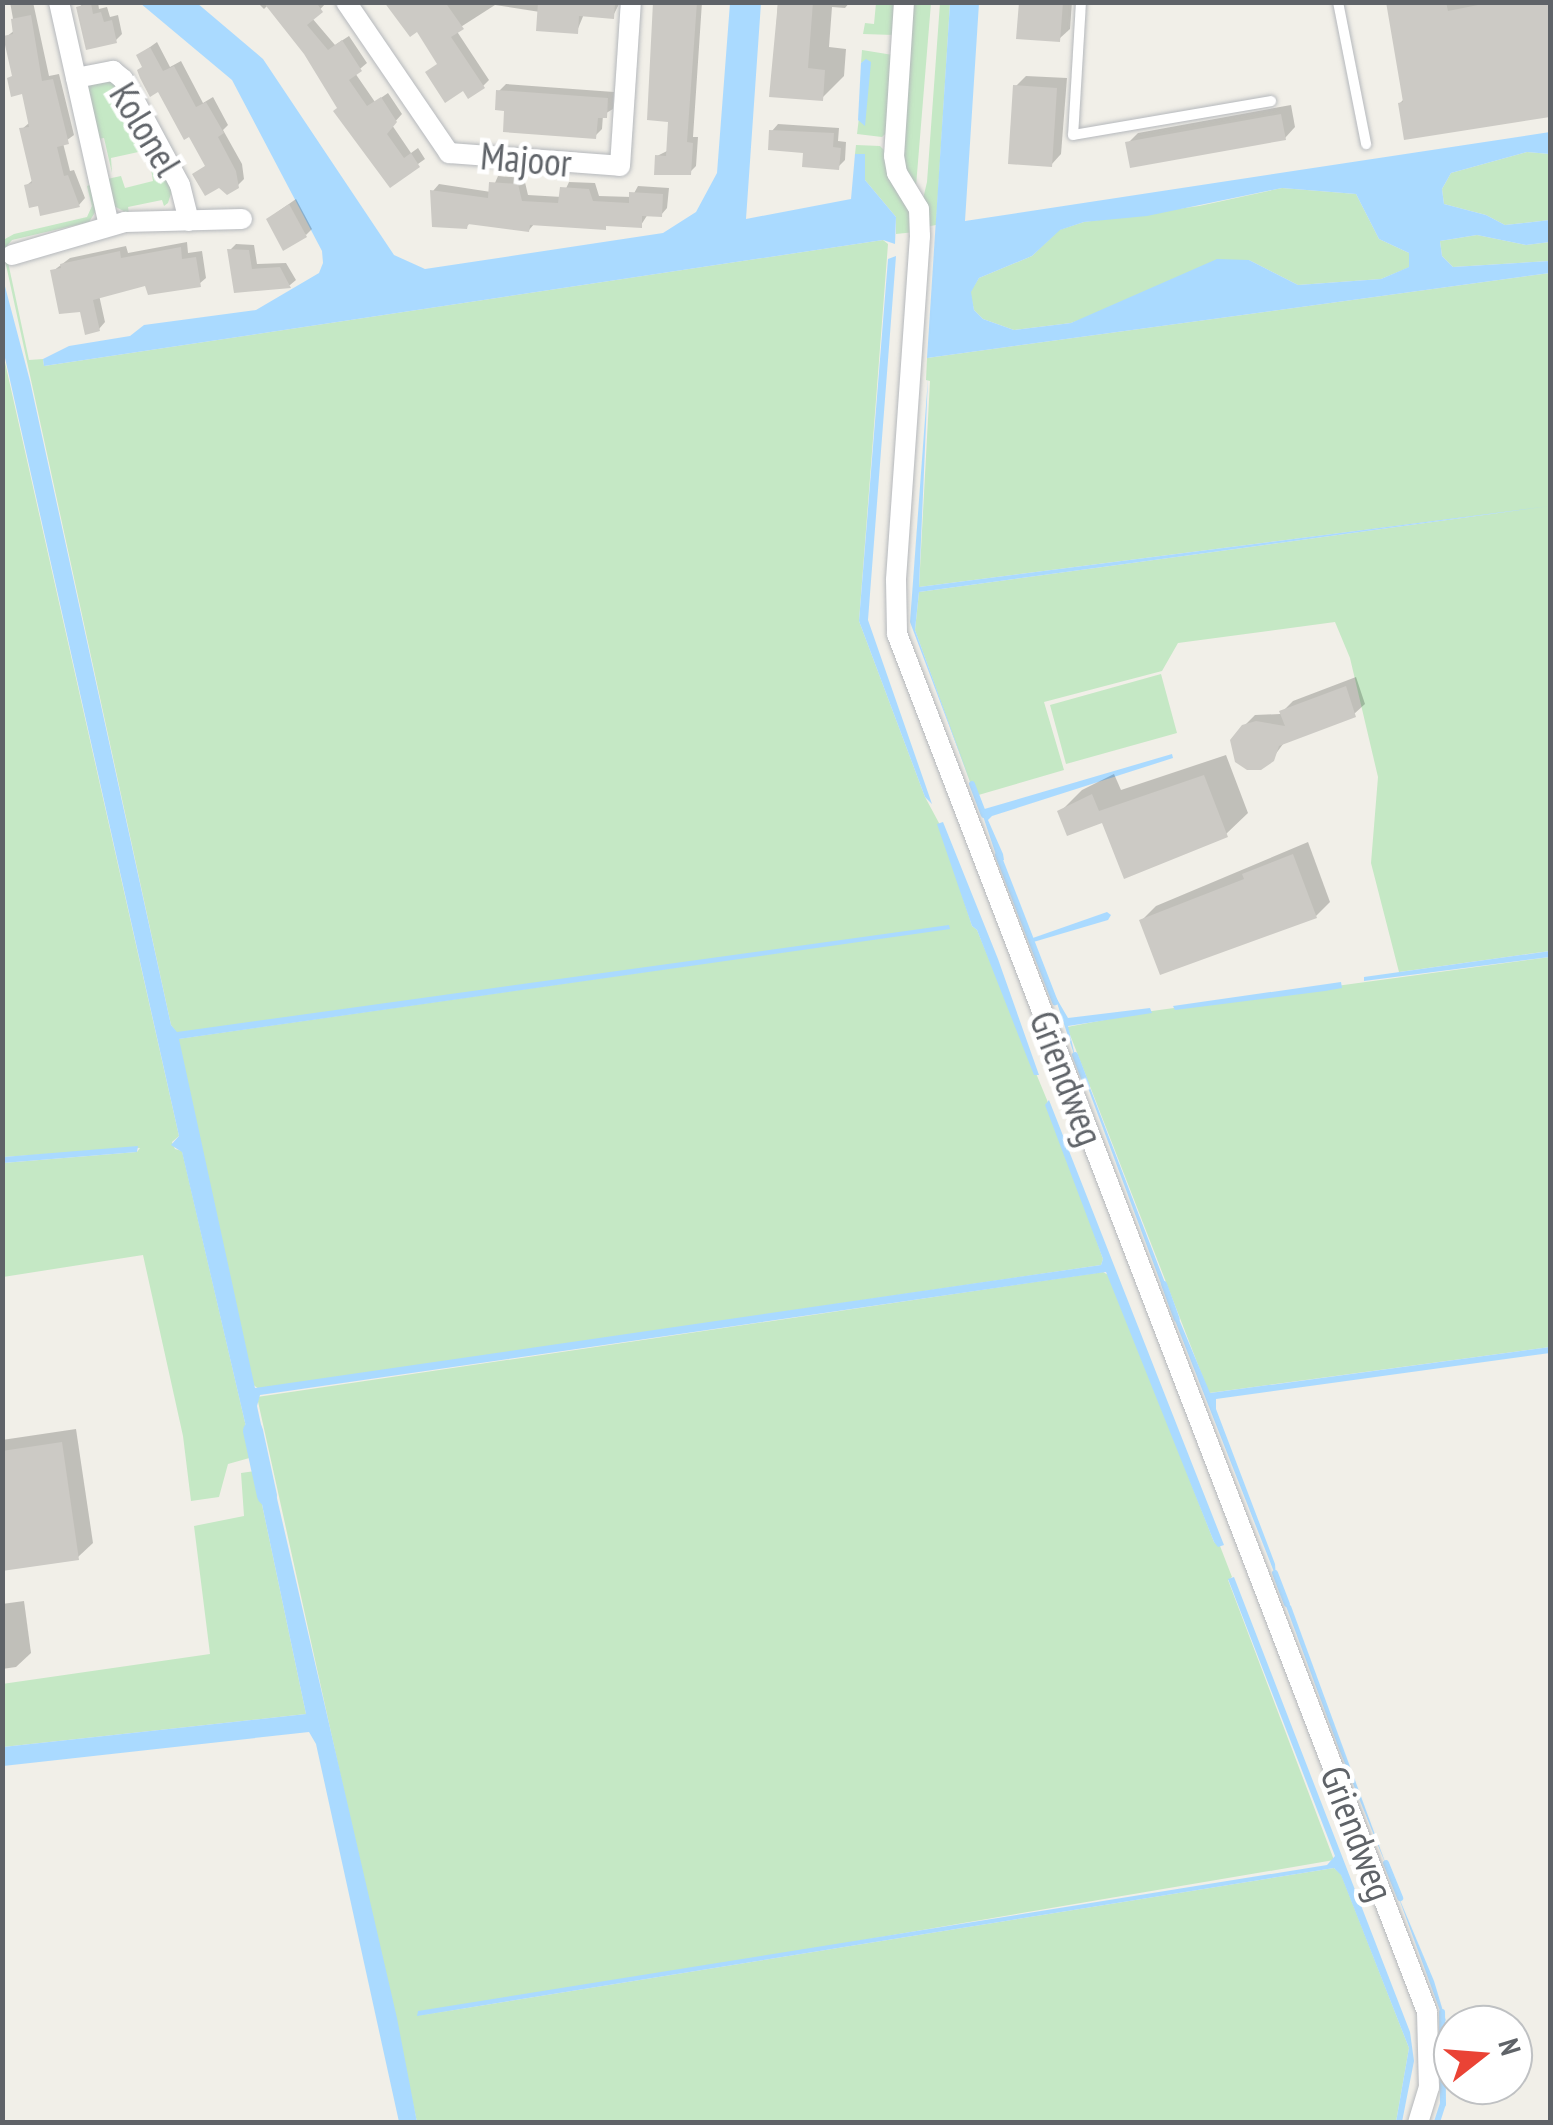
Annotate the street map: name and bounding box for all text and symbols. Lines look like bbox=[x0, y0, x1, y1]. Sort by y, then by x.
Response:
street label: Kolonel bbox=[101, 74, 191, 184]
street label: Majoor bbox=[479, 132, 573, 186]
street label: Griendweg bbox=[1021, 1004, 1113, 1152]
street label: Griendweg bbox=[1312, 1759, 1404, 1907]
north arrow bbox=[1433, 2005, 1533, 2105]
text: N bbox=[1490, 2034, 1530, 2059]

